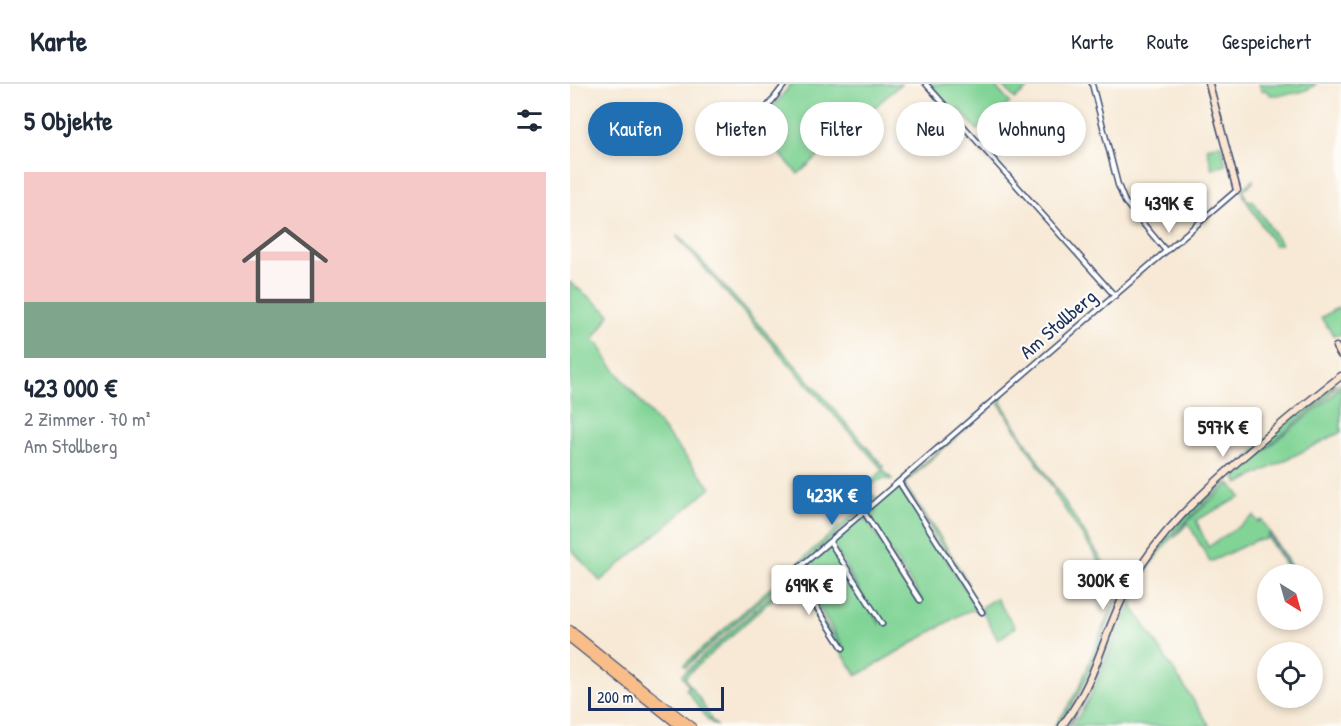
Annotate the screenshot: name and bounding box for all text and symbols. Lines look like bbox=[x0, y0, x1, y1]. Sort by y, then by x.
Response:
text: Karte bbox=[30, 22, 87, 60]
text: Karte bbox=[1071, 27, 1114, 56]
text: Route bbox=[1147, 27, 1189, 56]
text: Gespeichert bbox=[1222, 27, 1311, 56]
chip: Kaufen bbox=[588, 102, 683, 156]
chip: Mieten bbox=[695, 102, 788, 156]
chip: Filter bbox=[800, 102, 884, 156]
chip: Neu bbox=[896, 102, 965, 156]
chip: Wohnung bbox=[977, 102, 1086, 156]
text: 5 Objekte bbox=[24, 103, 113, 138]
icon: filters bbox=[513, 104, 546, 137]
pin: 439K € bbox=[1120, 183, 1218, 234]
text: 439K € bbox=[1145, 189, 1193, 216]
icon: home bbox=[231, 211, 339, 319]
street label: Am Stollberg bbox=[1014, 283, 1102, 364]
text: 423 000 € bbox=[24, 370, 117, 405]
text: 2 Zimmer · 70 m² bbox=[24, 405, 150, 432]
pin: 597K € bbox=[1174, 407, 1272, 458]
text: 597K € bbox=[1198, 413, 1248, 440]
text: Am Stollberg bbox=[24, 432, 118, 459]
pin: 423K € bbox=[783, 475, 881, 526]
text: 423K € bbox=[807, 481, 857, 508]
pin: 300K € bbox=[1054, 560, 1152, 611]
north arrow bbox=[1257, 564, 1323, 630]
map controls bbox=[1257, 564, 1323, 708]
pin: 699K € bbox=[760, 565, 858, 616]
text: 300K € bbox=[1077, 566, 1129, 593]
text: 699K € bbox=[785, 571, 833, 598]
button: locate bbox=[1257, 642, 1323, 708]
scale bar bbox=[588, 684, 724, 712]
text: 200 m bbox=[597, 686, 633, 708]

